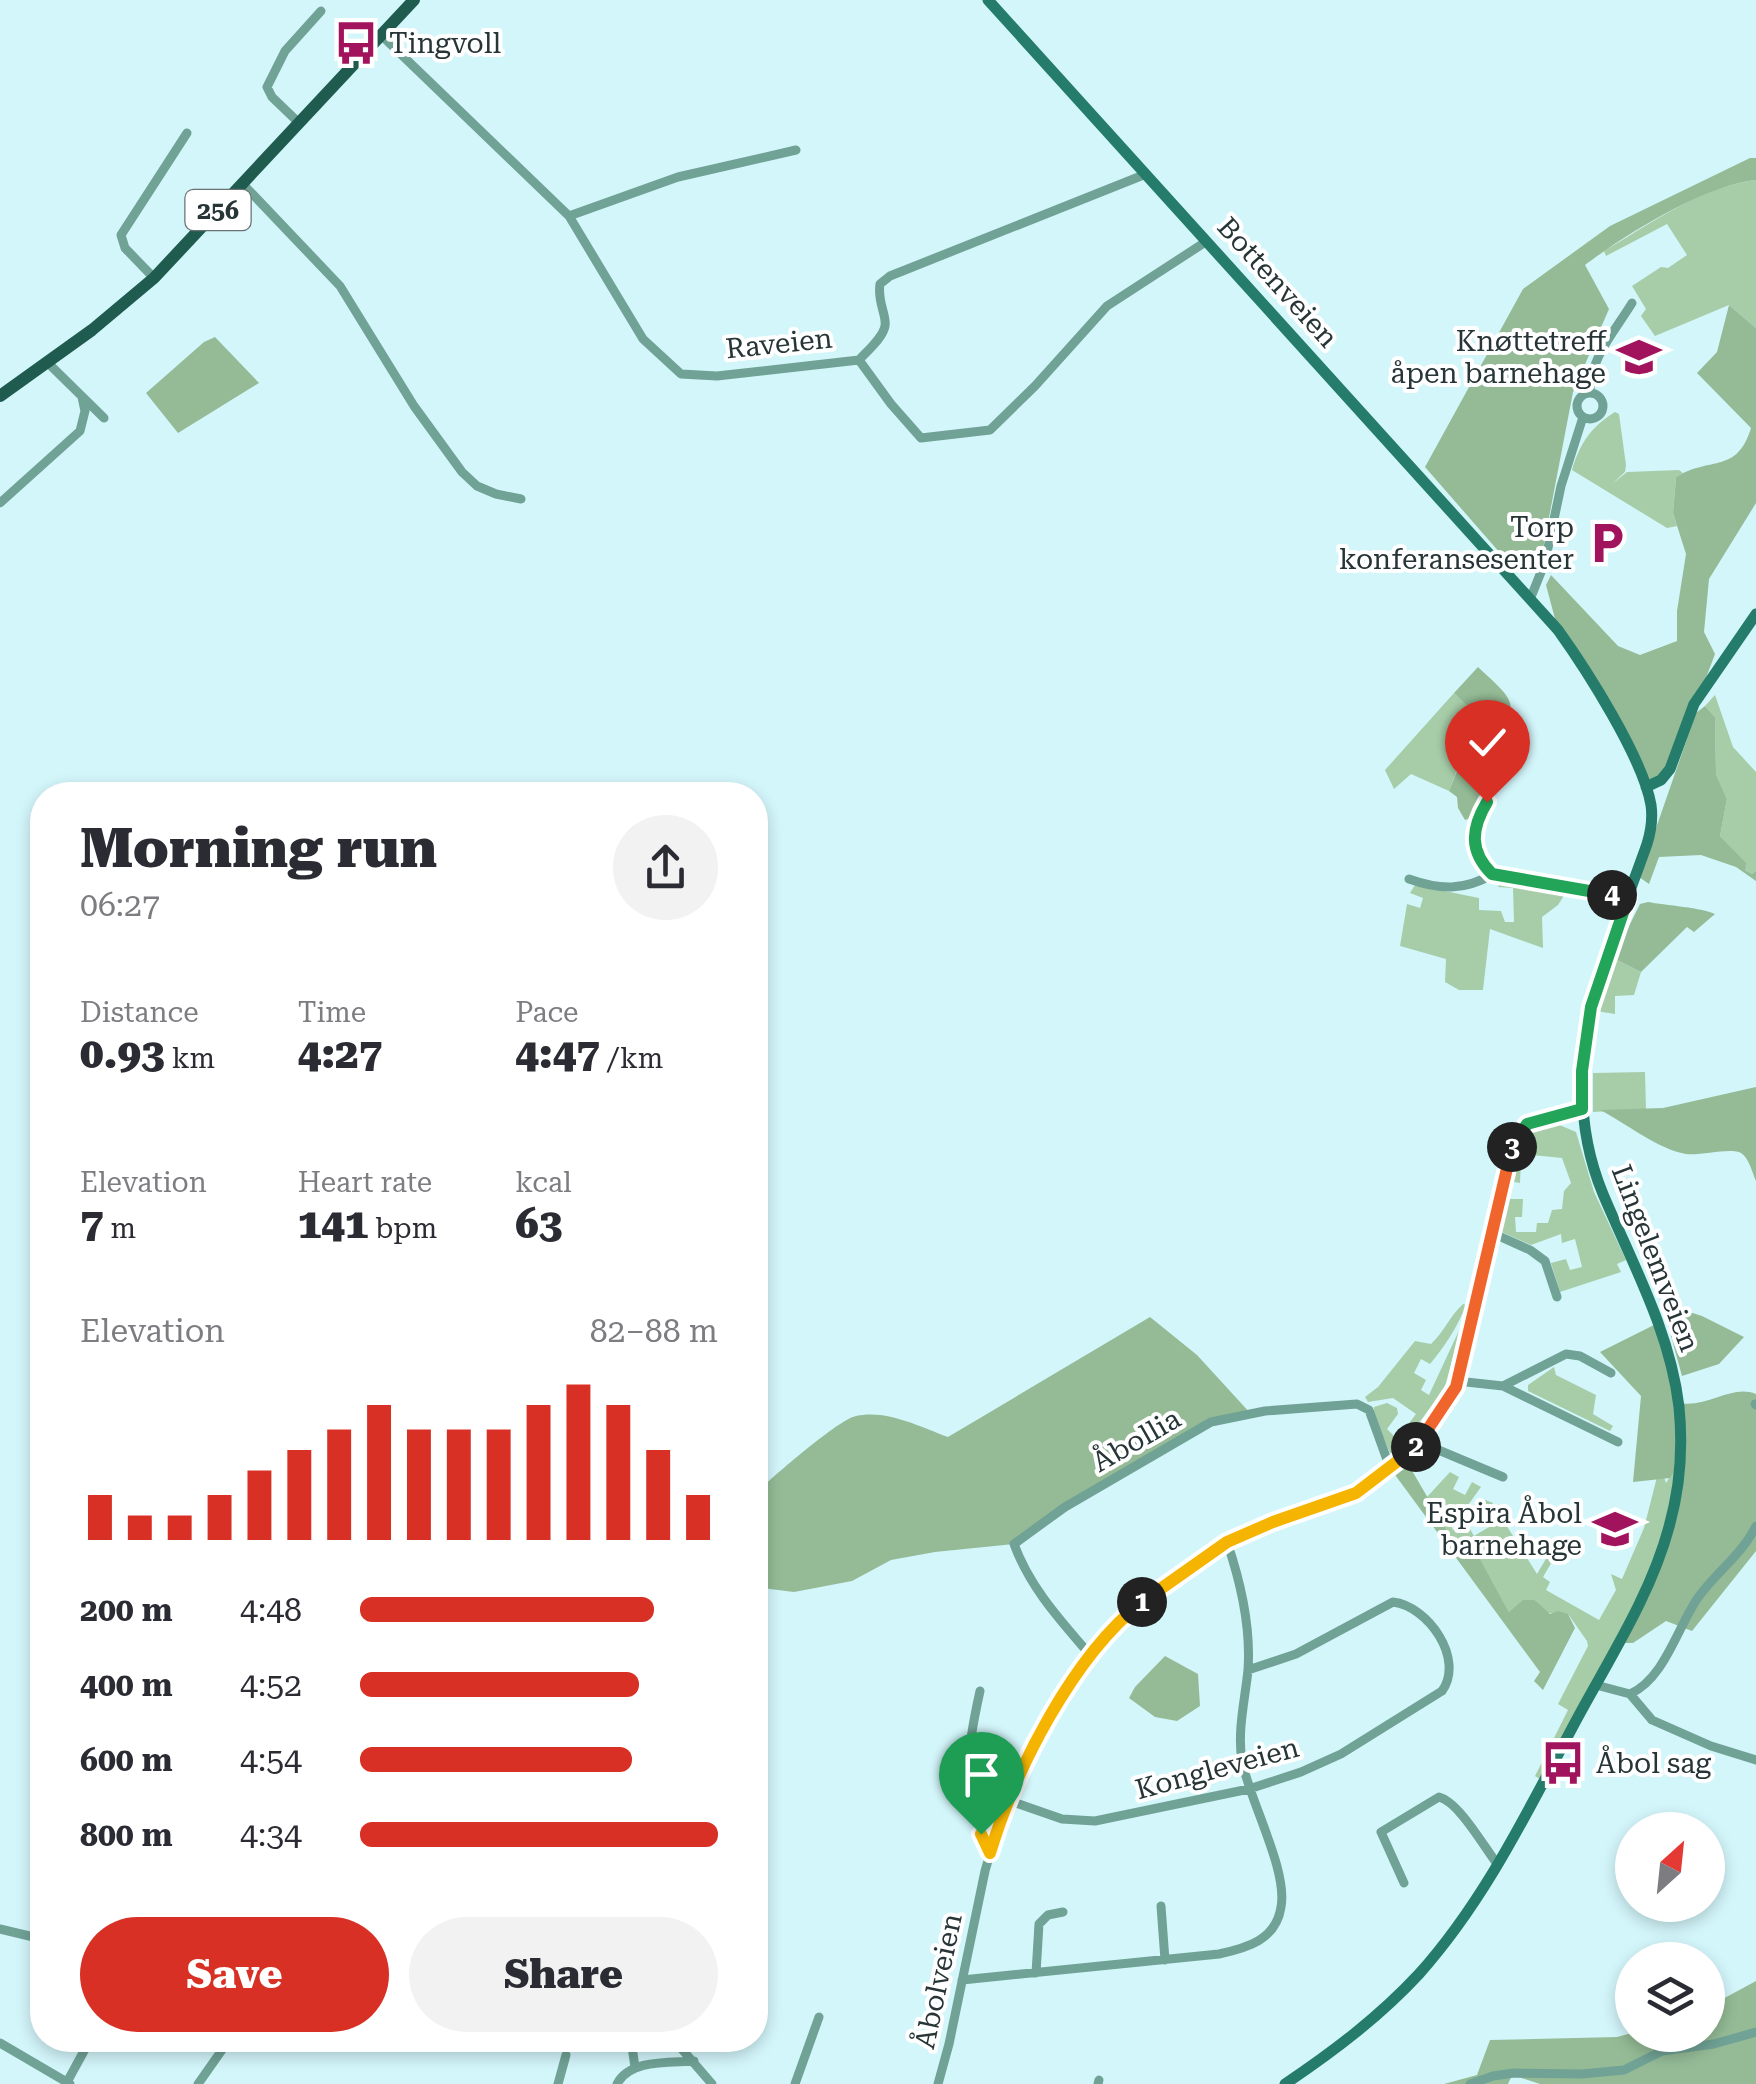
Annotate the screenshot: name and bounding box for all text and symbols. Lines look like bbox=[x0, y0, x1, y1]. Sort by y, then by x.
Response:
bus stop icon: Tingvoll bbox=[332, 19, 380, 67]
place label: Tingvoll bbox=[389, 27, 501, 60]
road number: 256 bbox=[186, 190, 250, 230]
street label: Bottenveien bbox=[1211, 211, 1345, 354]
street label: Raveien bbox=[724, 321, 834, 366]
place label: Knøttetreff åpen barnehage bbox=[1391, 325, 1607, 390]
school or university icon: Knøttetreff åpen barnehage bbox=[1615, 333, 1663, 381]
place label: Torp konferansesenter bbox=[1339, 511, 1574, 576]
parking icon: Torp konferansesenter bbox=[1583, 519, 1631, 567]
pin bbox=[1445, 700, 1530, 803]
icon: check bbox=[1460, 715, 1515, 770]
button: share bbox=[613, 815, 718, 920]
text: Morning run bbox=[80, 816, 437, 880]
pin: 4 bbox=[1587, 870, 1637, 920]
text: 4 bbox=[1604, 878, 1620, 911]
text: 06:27 bbox=[80, 886, 160, 924]
text: Distance bbox=[80, 996, 199, 1029]
text: Time bbox=[298, 996, 366, 1029]
text: Pace bbox=[515, 996, 579, 1029]
text: 0.93 bbox=[80, 1029, 165, 1078]
text: 4:27 bbox=[298, 1029, 382, 1078]
text: 4:47 bbox=[515, 1029, 600, 1078]
text: km bbox=[165, 1042, 215, 1075]
text: /km bbox=[600, 1042, 663, 1075]
pin: 3 bbox=[1487, 1122, 1537, 1172]
text: 3 bbox=[1504, 1130, 1520, 1163]
street label: Lingelemveien bbox=[1605, 1160, 1706, 1356]
text: Elevation bbox=[80, 1166, 207, 1199]
text: Heart rate bbox=[298, 1166, 432, 1199]
text: kcal bbox=[515, 1166, 572, 1199]
text: 7 bbox=[80, 1199, 104, 1248]
text: 141 bbox=[298, 1199, 368, 1248]
text: 63 bbox=[515, 1199, 562, 1248]
text: m bbox=[104, 1212, 136, 1245]
text: bpm bbox=[368, 1212, 437, 1245]
text: Elevation bbox=[80, 1312, 225, 1350]
text: 82–88 m bbox=[590, 1312, 718, 1350]
street label: Åbollia bbox=[1085, 1400, 1186, 1479]
pin: 2 bbox=[1391, 1422, 1441, 1472]
text: 2 bbox=[1408, 1430, 1424, 1463]
place label: Espira Åbol barnehage bbox=[1426, 1495, 1582, 1562]
school or university icon: Espira Åbol barnehage bbox=[1591, 1505, 1639, 1553]
pin: 1 bbox=[1117, 1577, 1167, 1627]
text: 1 bbox=[1134, 1585, 1150, 1618]
text: 200 m bbox=[80, 1591, 173, 1629]
text: 4:48 bbox=[240, 1591, 302, 1629]
text: 400 m bbox=[80, 1666, 173, 1704]
text: 4:52 bbox=[240, 1666, 302, 1704]
street label: Kongleveien bbox=[1132, 1731, 1303, 1806]
pin bbox=[939, 1732, 1024, 1835]
bus stop icon: Åbol sag bbox=[1539, 1739, 1587, 1787]
text: 600 m bbox=[80, 1741, 173, 1779]
text: 4:54 bbox=[240, 1741, 302, 1779]
place label: Åbol sag bbox=[1596, 1745, 1711, 1780]
icon: arrive bbox=[954, 1747, 1009, 1802]
north arrow bbox=[1615, 1812, 1725, 1922]
map controls bbox=[1615, 1812, 1725, 2052]
text: 800 m bbox=[80, 1816, 173, 1854]
text: 4:34 bbox=[240, 1816, 302, 1854]
street label: Åbolveien bbox=[906, 1910, 969, 2052]
button: Save bbox=[80, 1917, 389, 2032]
button: Share bbox=[409, 1917, 718, 2032]
button: layers bbox=[1615, 1942, 1725, 2052]

